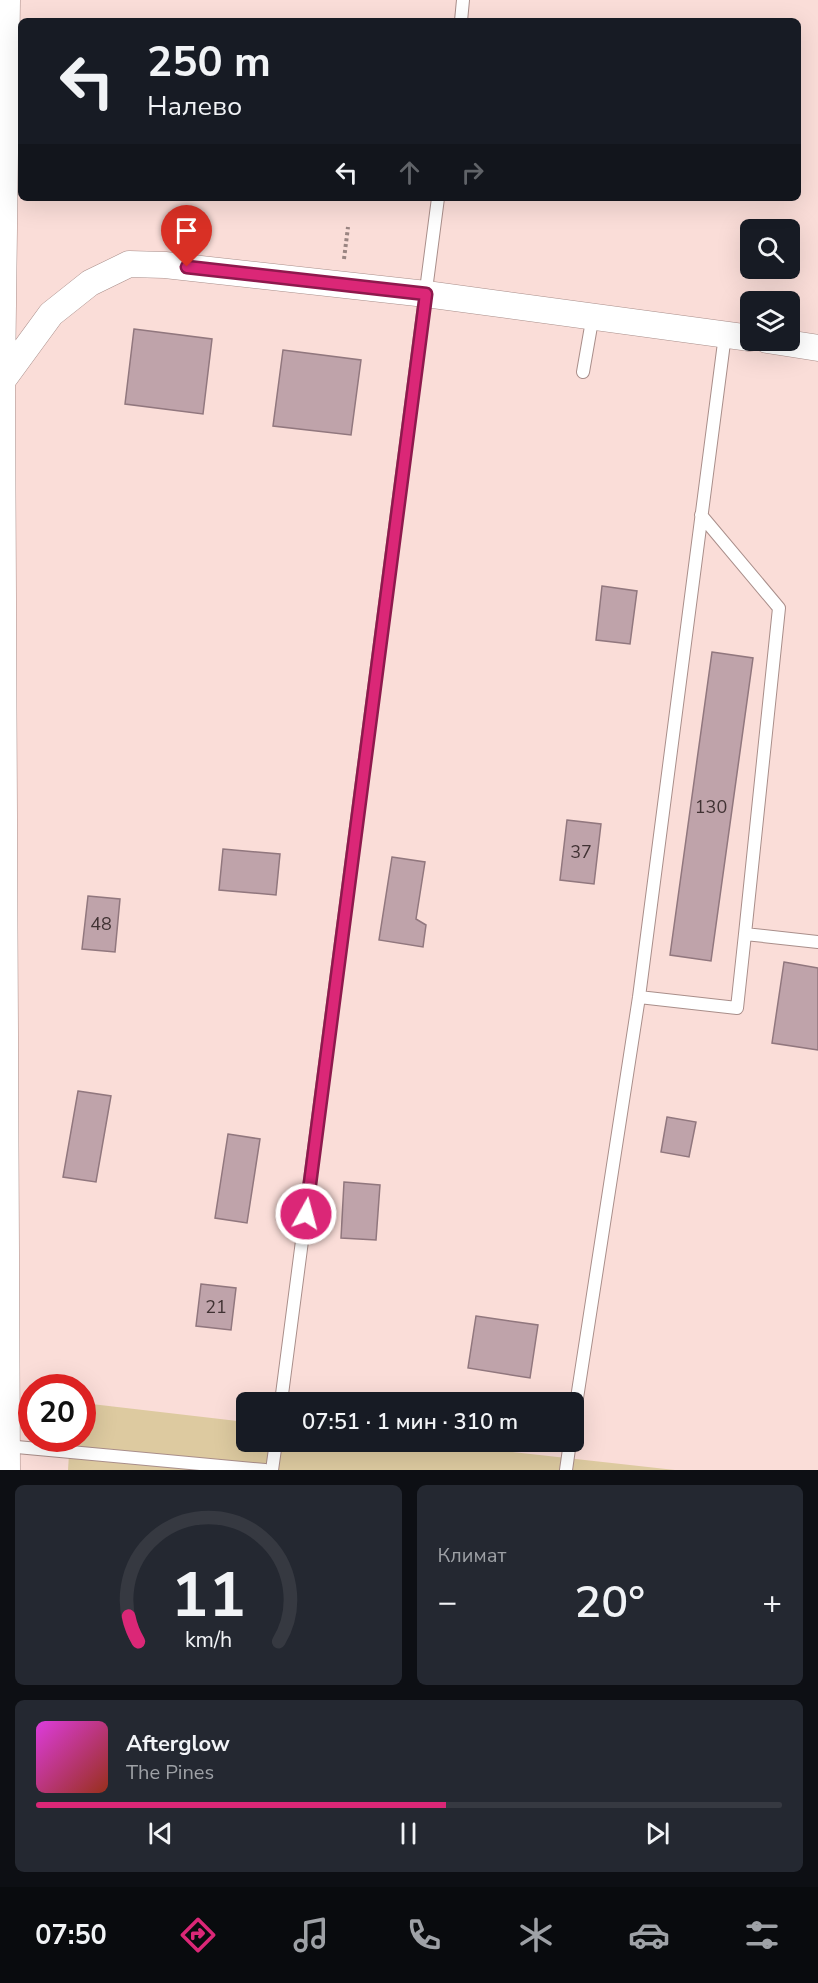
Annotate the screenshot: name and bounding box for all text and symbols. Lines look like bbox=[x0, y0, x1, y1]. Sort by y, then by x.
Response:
text: 250 m bbox=[147, 34, 271, 91]
icon: left bbox=[48, 42, 126, 120]
text: Налево bbox=[147, 88, 242, 125]
icon: left bbox=[330, 156, 363, 189]
icon: ahead bbox=[393, 156, 426, 189]
icon: right bbox=[456, 156, 489, 189]
pin bbox=[161, 205, 212, 267]
icon: arrive bbox=[170, 214, 203, 247]
map controls bbox=[740, 219, 800, 351]
button: search bbox=[740, 219, 800, 279]
button: layers bbox=[740, 291, 800, 351]
house number: 130 bbox=[695, 795, 727, 819]
house number: 37 bbox=[570, 840, 592, 864]
house number: 48 bbox=[90, 912, 112, 936]
position arrow bbox=[274, 1182, 338, 1246]
house number: 21 bbox=[205, 1295, 227, 1319]
speed limit sign: 20 bbox=[18, 1374, 96, 1452]
text: 07:51 · 1 мин · 310 m bbox=[302, 1407, 518, 1437]
text: Климат bbox=[438, 1542, 506, 1569]
text: 11 bbox=[171, 1553, 246, 1638]
text: 20° bbox=[574, 1572, 645, 1633]
text: − bbox=[438, 1580, 457, 1625]
text: + bbox=[762, 1580, 782, 1625]
text: km/h bbox=[185, 1625, 232, 1655]
text: Afterglow bbox=[126, 1729, 230, 1759]
text: The Pines bbox=[126, 1759, 214, 1786]
icon: previous bbox=[144, 1817, 177, 1850]
icon: pause bbox=[392, 1817, 425, 1850]
icon: next bbox=[641, 1817, 674, 1850]
icon: directions bbox=[177, 1914, 219, 1956]
icon: music bbox=[290, 1914, 332, 1956]
icon: phone bbox=[403, 1914, 445, 1956]
icon: climate bbox=[515, 1914, 557, 1956]
icon: car bbox=[628, 1914, 670, 1956]
icon: filters bbox=[741, 1914, 783, 1956]
text: 07:50 bbox=[35, 1917, 107, 1954]

